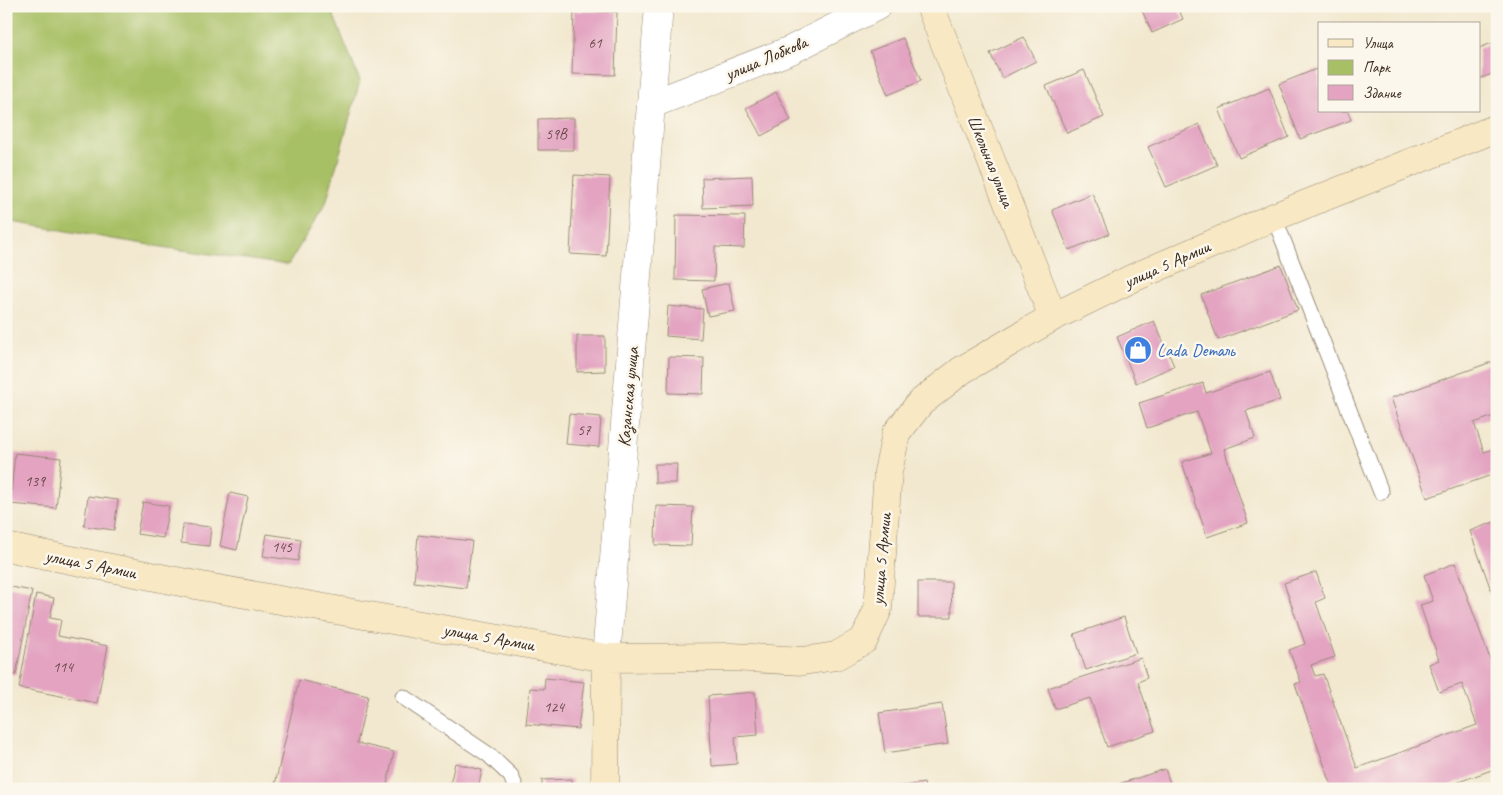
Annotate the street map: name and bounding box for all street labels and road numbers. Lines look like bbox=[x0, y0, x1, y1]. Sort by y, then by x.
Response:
street label: улица Лобкова bbox=[721, 30, 812, 86]
street label: Школьная улица bbox=[963, 112, 1020, 212]
street label: улица 5 Армии bbox=[1119, 235, 1215, 293]
street label: Казанская улица bbox=[613, 345, 644, 448]
street label: улица 5 Армии bbox=[866, 511, 896, 607]
street label: улица 5 Армии bbox=[43, 544, 139, 584]
street label: улица 5 Армии bbox=[441, 618, 537, 656]

